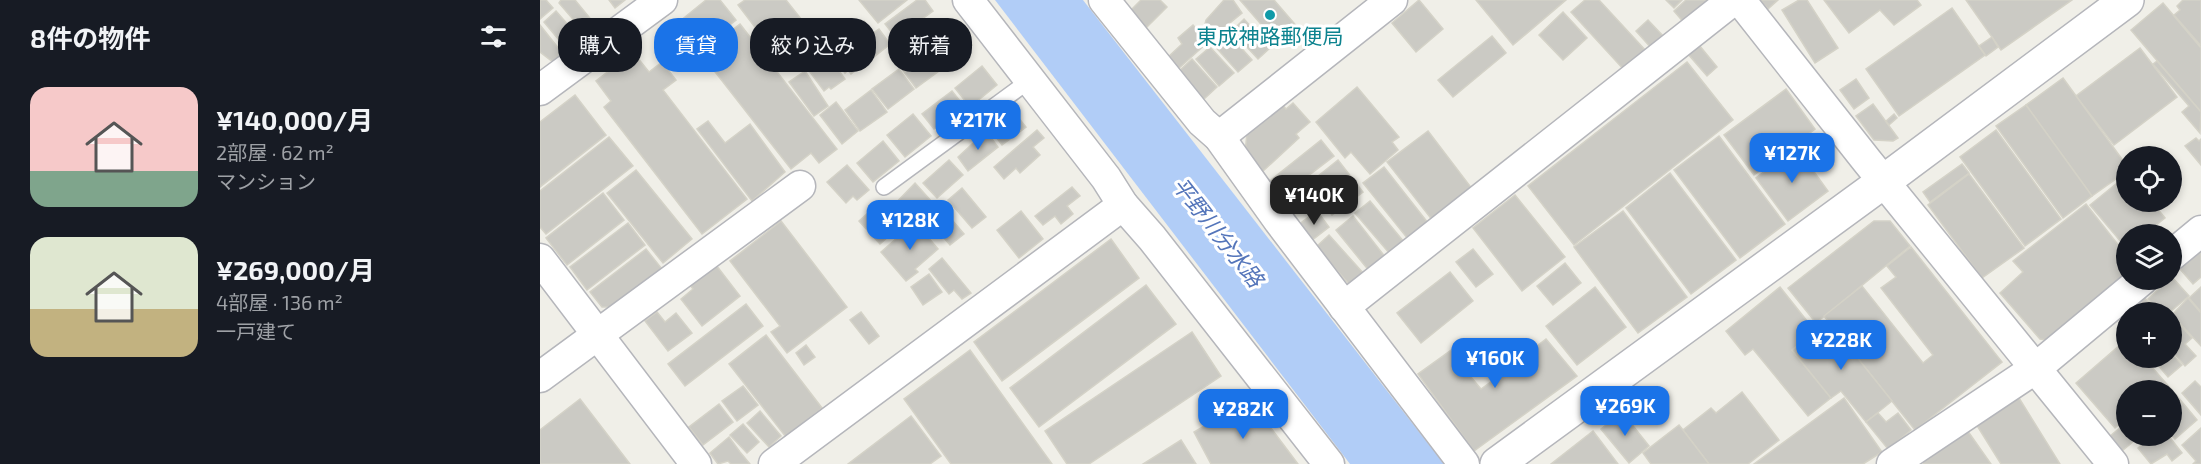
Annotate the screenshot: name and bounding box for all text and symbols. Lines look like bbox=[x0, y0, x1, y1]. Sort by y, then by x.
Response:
marker: 東成神路郵便局 bbox=[1263, 8, 1277, 22]
chip: 購入 bbox=[558, 18, 642, 72]
chip: 賃貸 bbox=[654, 18, 738, 72]
chip: 絞り込み bbox=[750, 18, 876, 72]
chip: 新着 bbox=[888, 18, 972, 72]
icon: filters bbox=[477, 20, 510, 53]
text: 8件の物件 bbox=[30, 22, 150, 53]
place label: 東成神路郵便局 bbox=[1197, 23, 1344, 48]
pin: ¥217K bbox=[936, 100, 1020, 151]
text: ¥140,000/月 bbox=[216, 104, 373, 135]
text: ¥217K bbox=[950, 107, 1006, 131]
icon: home bbox=[78, 111, 150, 183]
pin: ¥127K bbox=[1750, 133, 1834, 184]
text: 2部屋 · 62 m² bbox=[216, 140, 334, 164]
text: ¥127K bbox=[1764, 140, 1820, 164]
map controls bbox=[2116, 146, 2182, 446]
button: locate bbox=[2116, 146, 2182, 212]
text: マンション bbox=[216, 169, 316, 193]
water label: 平野川分水路 bbox=[1168, 171, 1271, 293]
pin: ¥140K bbox=[1272, 175, 1356, 226]
text: ¥140K bbox=[1284, 182, 1344, 206]
pin: ¥128K bbox=[868, 200, 952, 251]
text: ¥128K bbox=[881, 207, 939, 231]
button: layers bbox=[2116, 224, 2182, 290]
text: ¥269,000/月 bbox=[216, 254, 375, 285]
icon: home bbox=[78, 261, 150, 333]
text: 4部屋 · 136 m² bbox=[216, 290, 343, 314]
button: + bbox=[2116, 302, 2182, 368]
text: 一戸建て bbox=[216, 319, 296, 343]
pin: ¥228K bbox=[1799, 320, 1883, 371]
text: ¥228K bbox=[1810, 327, 1872, 351]
pin: ¥160K bbox=[1453, 338, 1537, 389]
text: ¥160K bbox=[1465, 345, 1525, 369]
button: − bbox=[2116, 380, 2182, 446]
pin: ¥269K bbox=[1583, 386, 1667, 437]
pin: ¥282K bbox=[1201, 389, 1285, 440]
text: ¥269K bbox=[1594, 393, 1656, 417]
text: ¥282K bbox=[1212, 396, 1274, 420]

